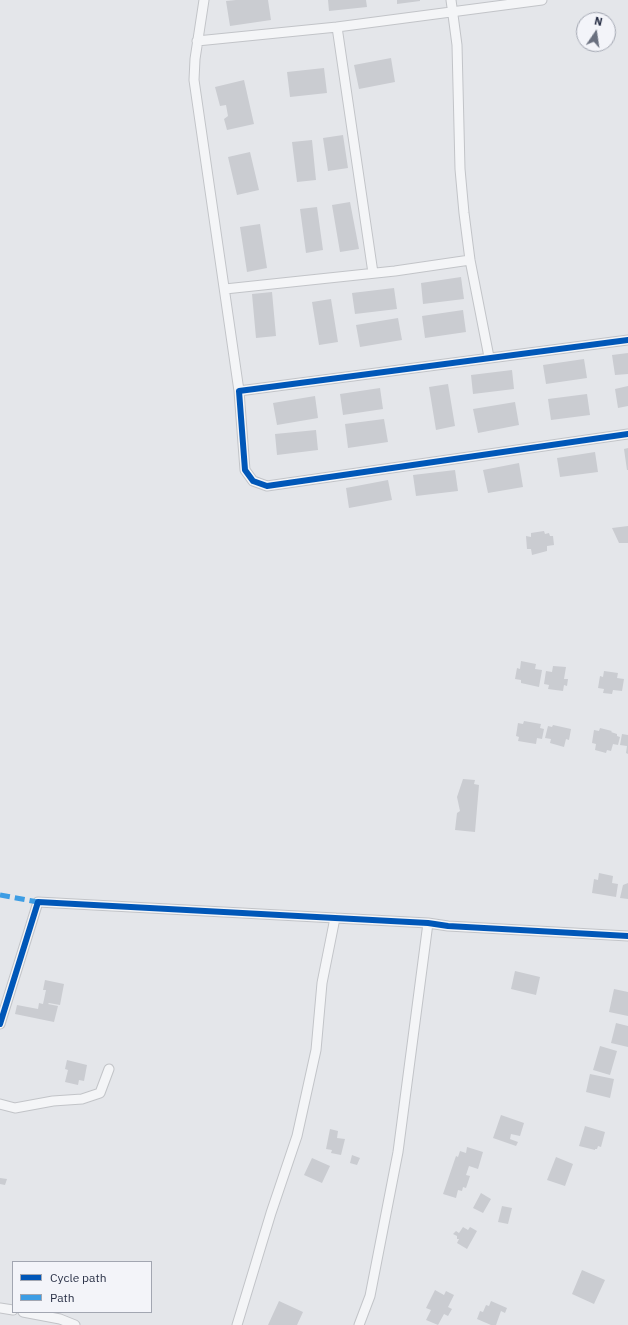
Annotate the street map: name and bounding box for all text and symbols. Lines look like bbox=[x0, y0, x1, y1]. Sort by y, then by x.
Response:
north arrow bbox=[576, 12, 616, 52]
text: N bbox=[593, 14, 604, 29]
legend bbox=[12, 1261, 152, 1313]
text: Cycle path bbox=[50, 1270, 107, 1285]
text: Path bbox=[50, 1290, 75, 1305]

